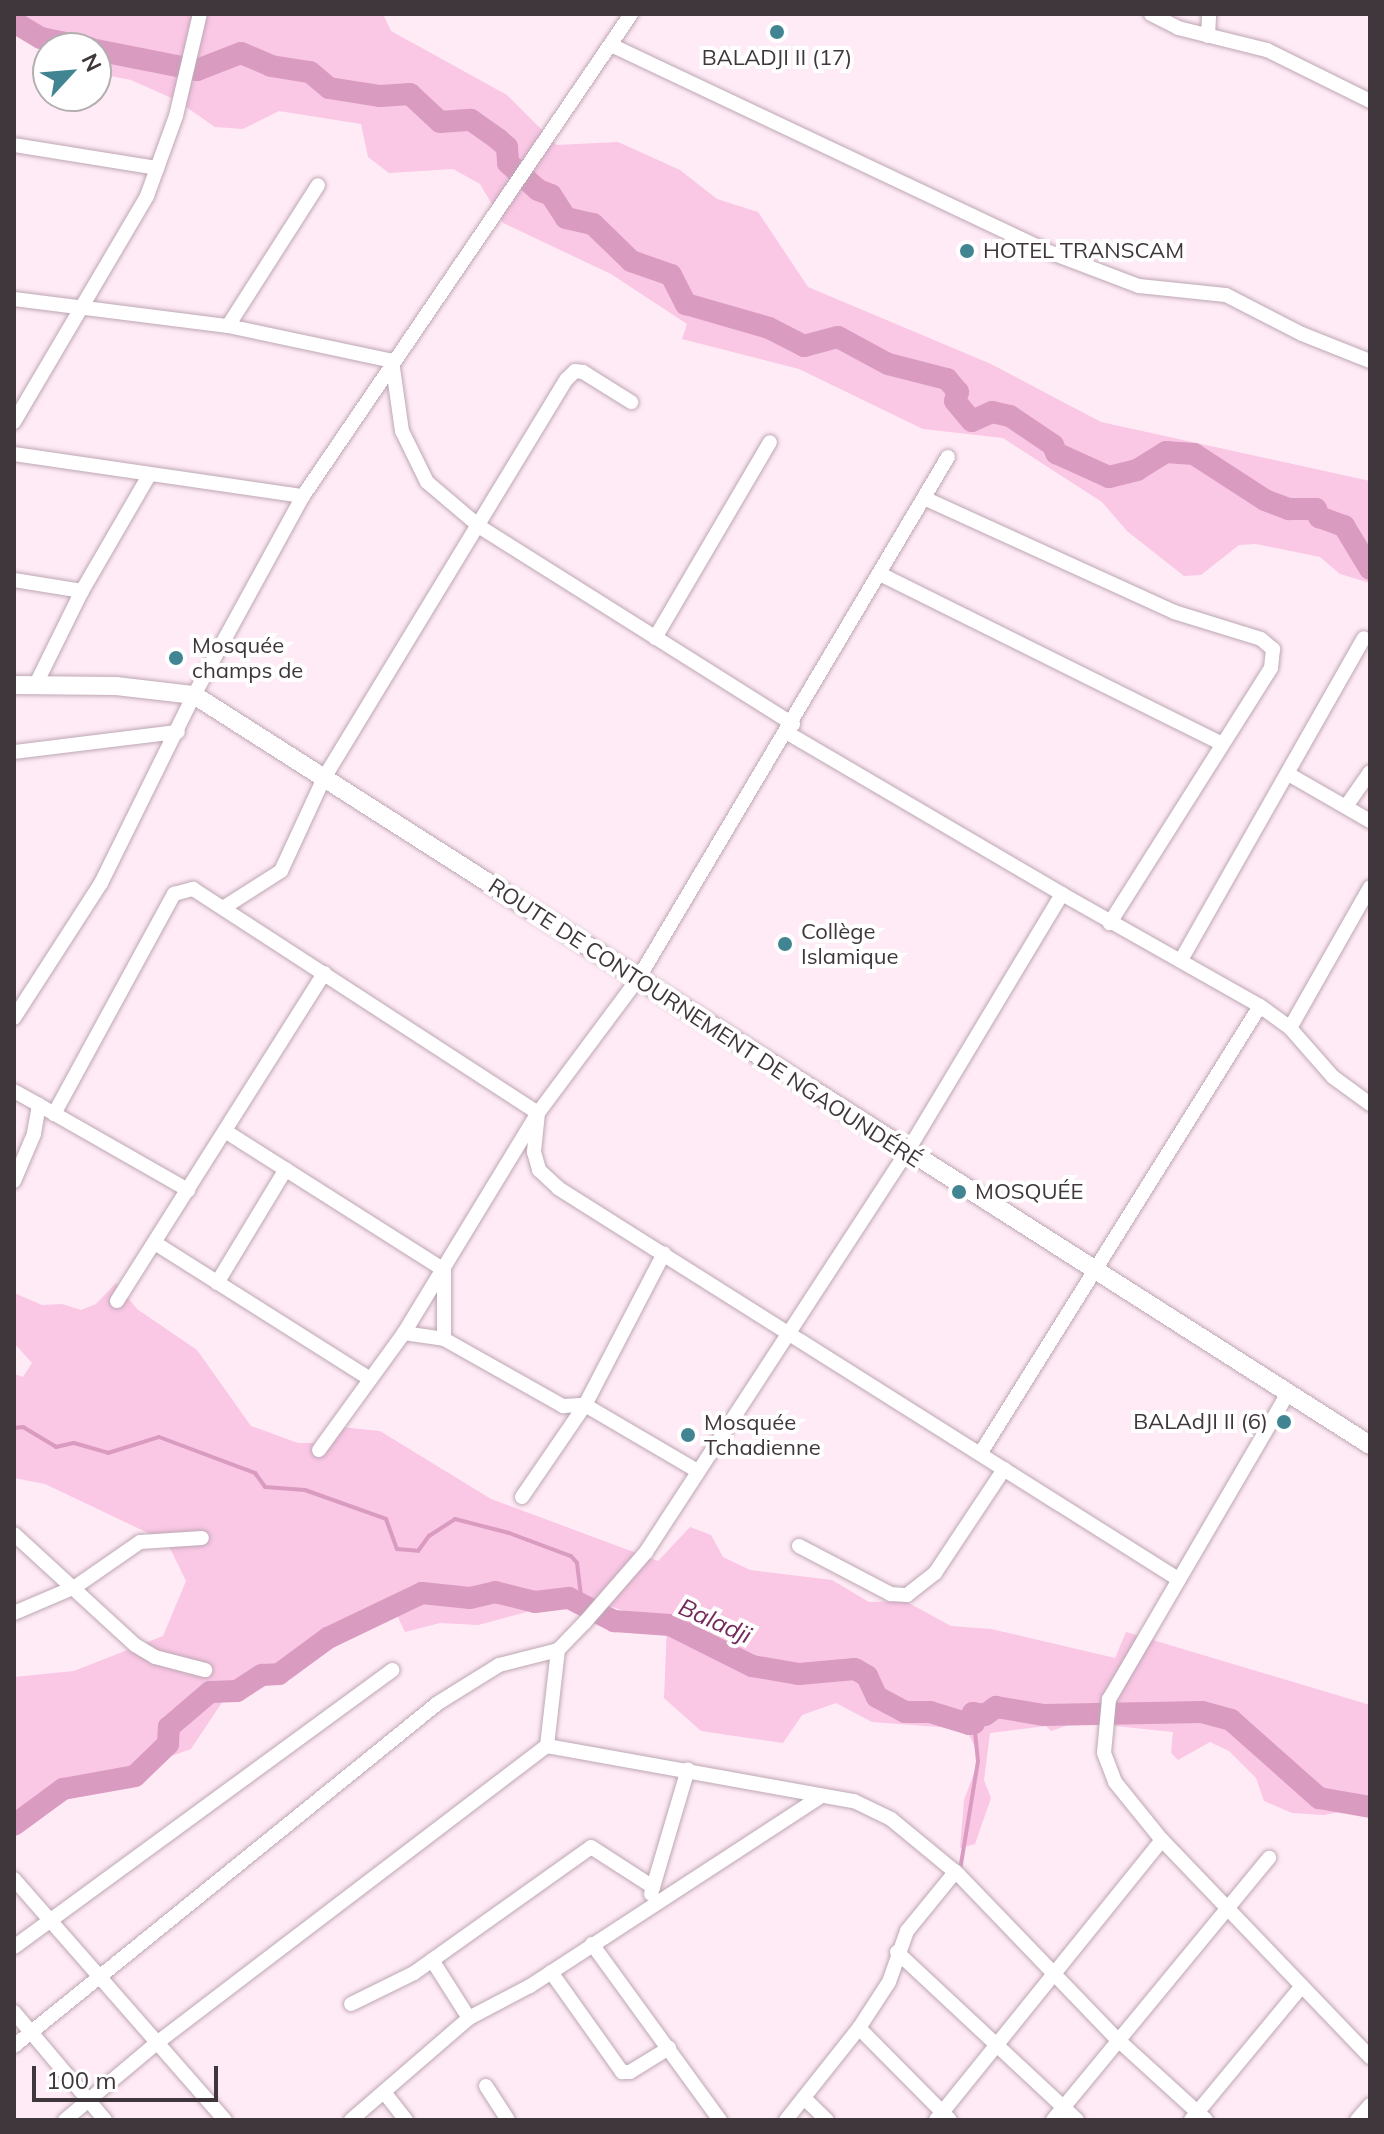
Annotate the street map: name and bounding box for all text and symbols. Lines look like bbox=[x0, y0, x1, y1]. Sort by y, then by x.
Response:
marker: BALADJI II (17) bbox=[768, 23, 786, 41]
north arrow bbox=[32, 32, 112, 112]
place label: BALADJI II (17) bbox=[702, 45, 852, 71]
text: N bbox=[76, 49, 108, 76]
place label: HOTEL TRANSCAM bbox=[983, 238, 1184, 264]
marker: HOTEL TRANSCAM bbox=[958, 242, 976, 260]
place label: Mosquée champs de bbox=[192, 632, 303, 684]
marker: Mosquée champs de bbox=[167, 649, 185, 667]
street label: ROUTE DE CONTOURNEMENT DE NGAOUNDÉRÉ bbox=[484, 873, 926, 1173]
place label: Collège Islamique bbox=[801, 918, 898, 970]
marker: Collège Islamique bbox=[776, 935, 794, 953]
place label: MOSQUÉE bbox=[975, 1179, 1083, 1205]
marker: MOSQUÉE bbox=[950, 1183, 968, 1201]
place label: Mosquée Tchadienne bbox=[704, 1409, 821, 1460]
place label: BALAdJI II (6) bbox=[1133, 1409, 1268, 1435]
marker: BALAdJI II (6) bbox=[1275, 1413, 1293, 1431]
marker: Mosquée Tchadienne bbox=[679, 1426, 697, 1444]
water label: Baladji bbox=[674, 1592, 756, 1650]
scale bar bbox=[36, 2050, 222, 2100]
text: 100 m bbox=[46, 2065, 117, 2095]

